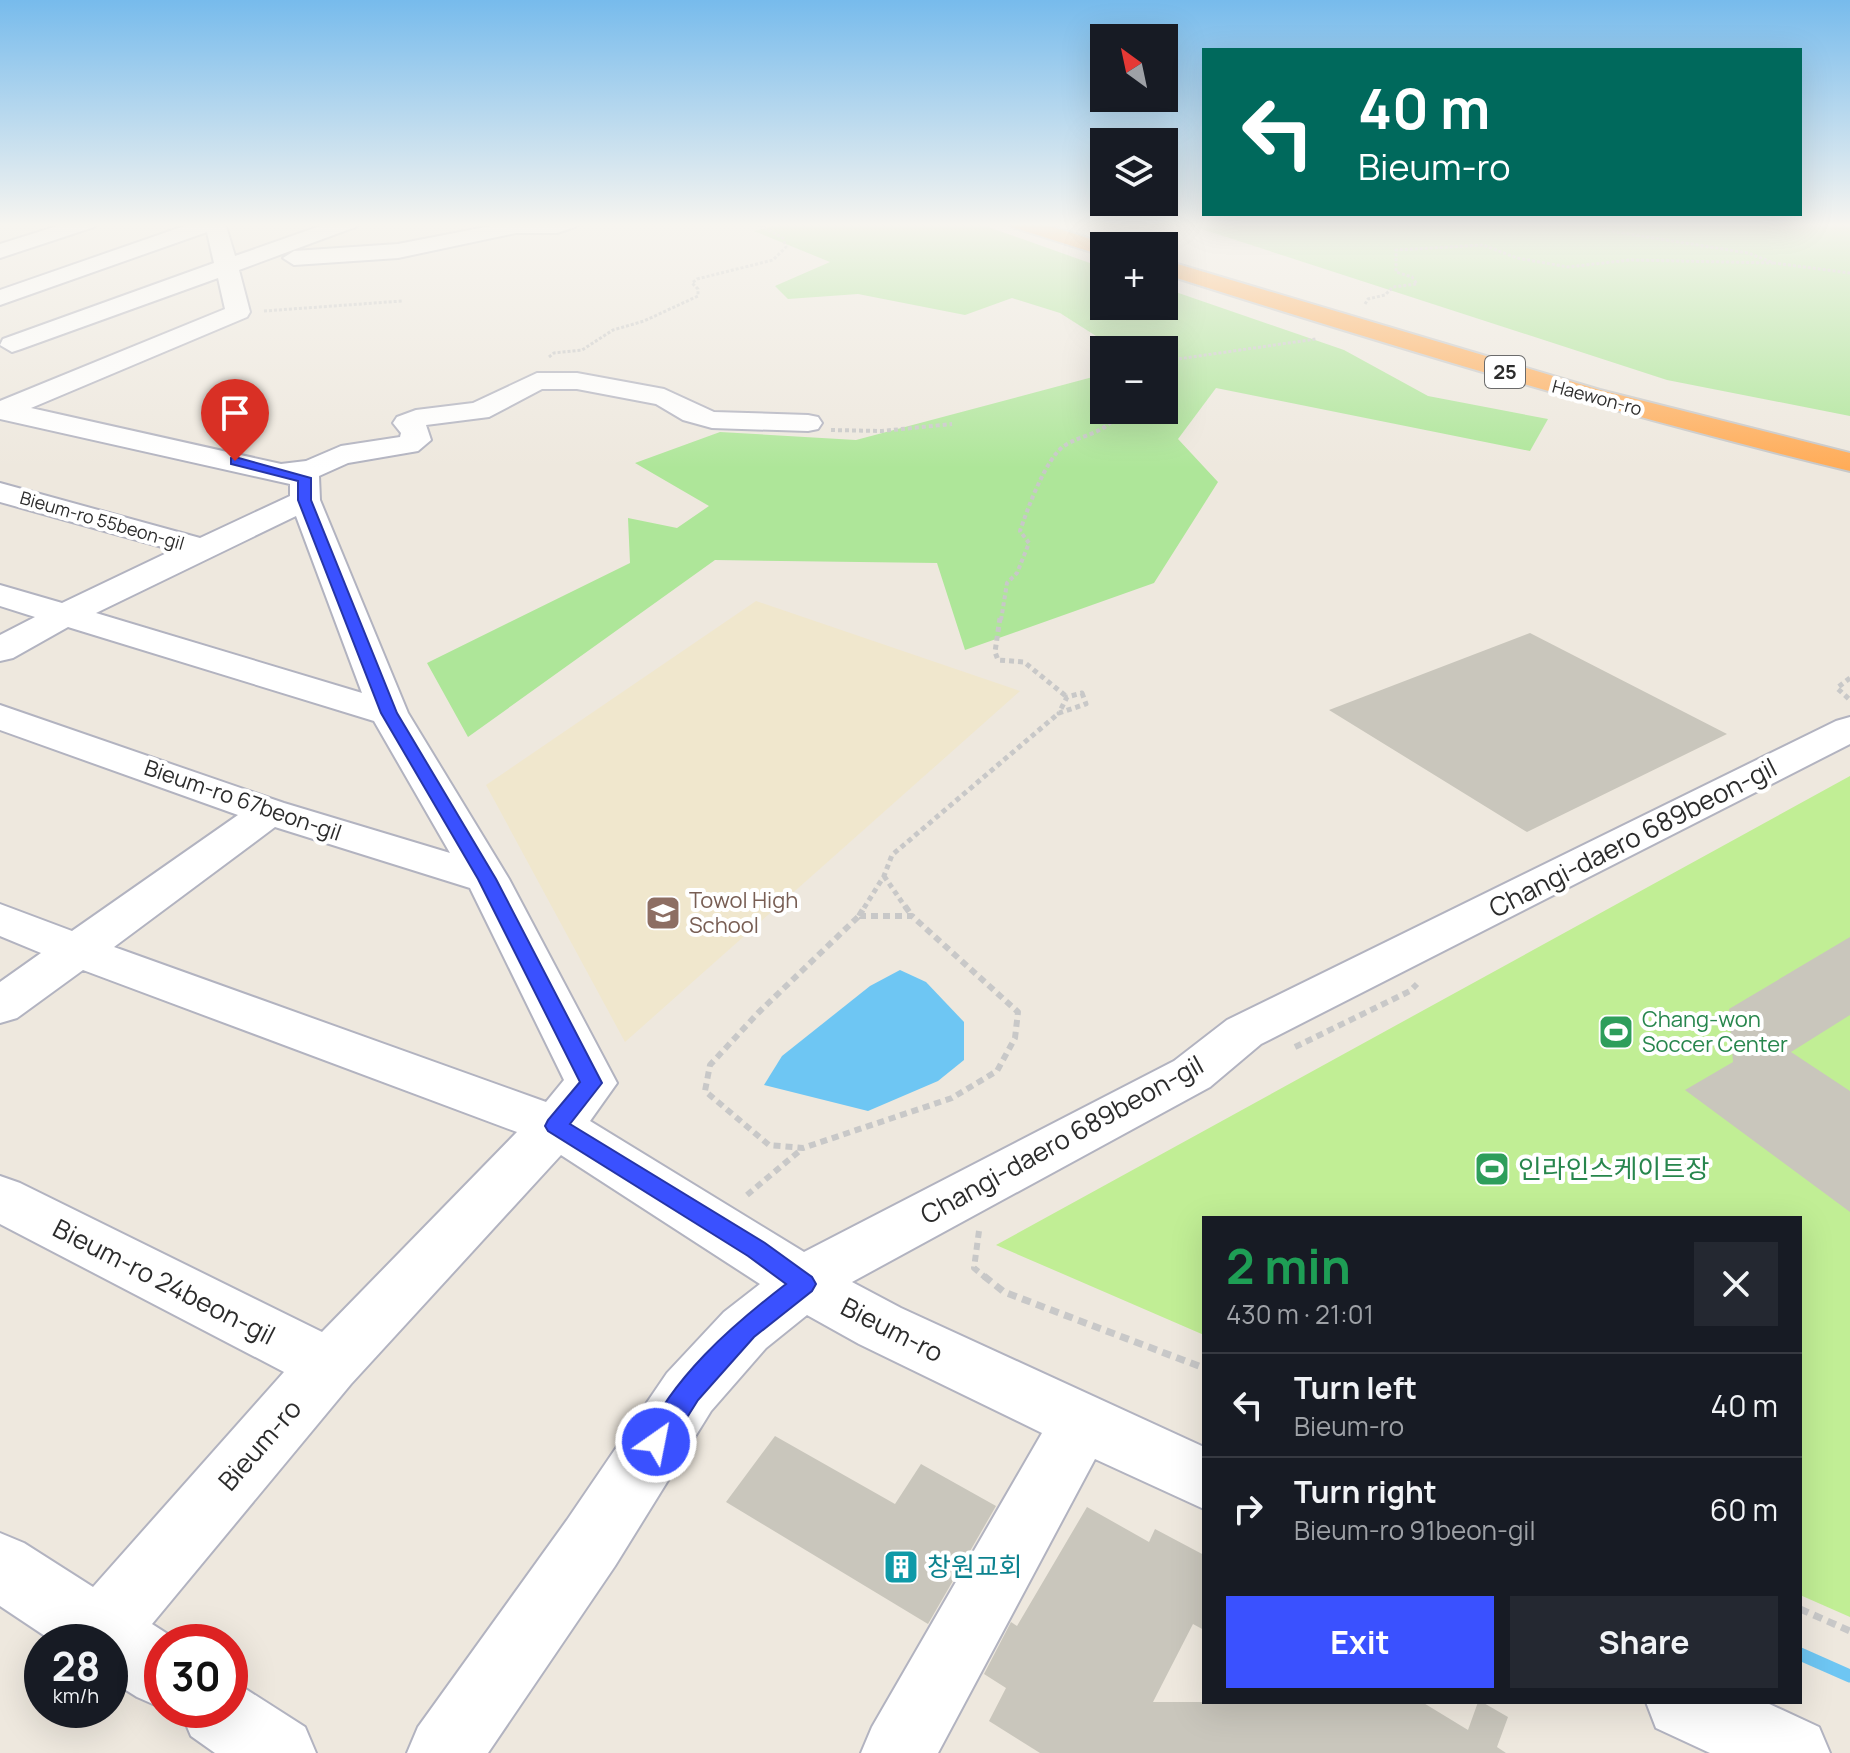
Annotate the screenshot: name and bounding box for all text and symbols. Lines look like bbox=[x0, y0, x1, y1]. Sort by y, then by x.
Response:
north arrow bbox=[1090, 24, 1178, 112]
map controls bbox=[1090, 24, 1178, 424]
text: 40 m bbox=[1358, 69, 1490, 146]
icon: left bbox=[1226, 80, 1330, 184]
button: layers bbox=[1090, 128, 1178, 216]
text: Bieum-ro bbox=[1358, 142, 1510, 191]
button: + bbox=[1090, 232, 1178, 320]
button: − bbox=[1090, 336, 1178, 424]
road number: 25 bbox=[1485, 356, 1525, 388]
street label: Haewon-ro bbox=[1550, 374, 1645, 421]
pin bbox=[201, 379, 269, 461]
icon: arrive bbox=[213, 391, 257, 435]
street label: Bieum-ro 55beon-gil bbox=[17, 485, 187, 555]
street label: Changi-daero 689beon-gil bbox=[1483, 749, 1783, 925]
street label: Bieum-ro 67beon-gil bbox=[140, 752, 346, 848]
place label: Towol High School bbox=[689, 885, 798, 940]
school or university icon: Towol High School bbox=[644, 894, 682, 932]
place label: Chang-won Soccer Center bbox=[1642, 1004, 1788, 1059]
sports icon: Chang-won Soccer Center bbox=[1597, 1013, 1635, 1051]
street label: Changi-daero 689beon-gil bbox=[914, 1046, 1209, 1232]
sports icon: 인라인스케이트장 bbox=[1473, 1150, 1511, 1188]
place label: 인라인스케이트장 bbox=[1518, 1150, 1709, 1186]
street label: Bieum-ro 24beon-gil bbox=[47, 1209, 282, 1353]
text: 2 min bbox=[1226, 1233, 1351, 1298]
button: close bbox=[1694, 1242, 1778, 1326]
street label: Bieum-ro bbox=[835, 1288, 950, 1370]
text: 430 m · 21:01 bbox=[1226, 1296, 1374, 1332]
text: Turn left bbox=[1294, 1367, 1417, 1408]
icon: left bbox=[1226, 1383, 1270, 1427]
text: 40 m bbox=[1711, 1385, 1778, 1426]
street label: Bieum-ro bbox=[210, 1391, 309, 1498]
position arrow bbox=[614, 1400, 698, 1484]
text: Bieum-ro bbox=[1294, 1408, 1404, 1444]
text: Turn right bbox=[1294, 1471, 1437, 1512]
icon: right bbox=[1226, 1487, 1270, 1531]
text: 60 m bbox=[1710, 1489, 1778, 1530]
text: Bieum-ro 91beon-gil bbox=[1294, 1512, 1535, 1548]
building icon: 창원교회 bbox=[882, 1548, 920, 1586]
place label: 창원교회 bbox=[927, 1548, 1023, 1584]
button: Exit bbox=[1226, 1596, 1494, 1688]
button: Share bbox=[1510, 1596, 1778, 1688]
speed limit sign: 30 bbox=[144, 1624, 248, 1728]
text: 28 bbox=[52, 1638, 100, 1693]
text: km/h bbox=[53, 1682, 99, 1709]

